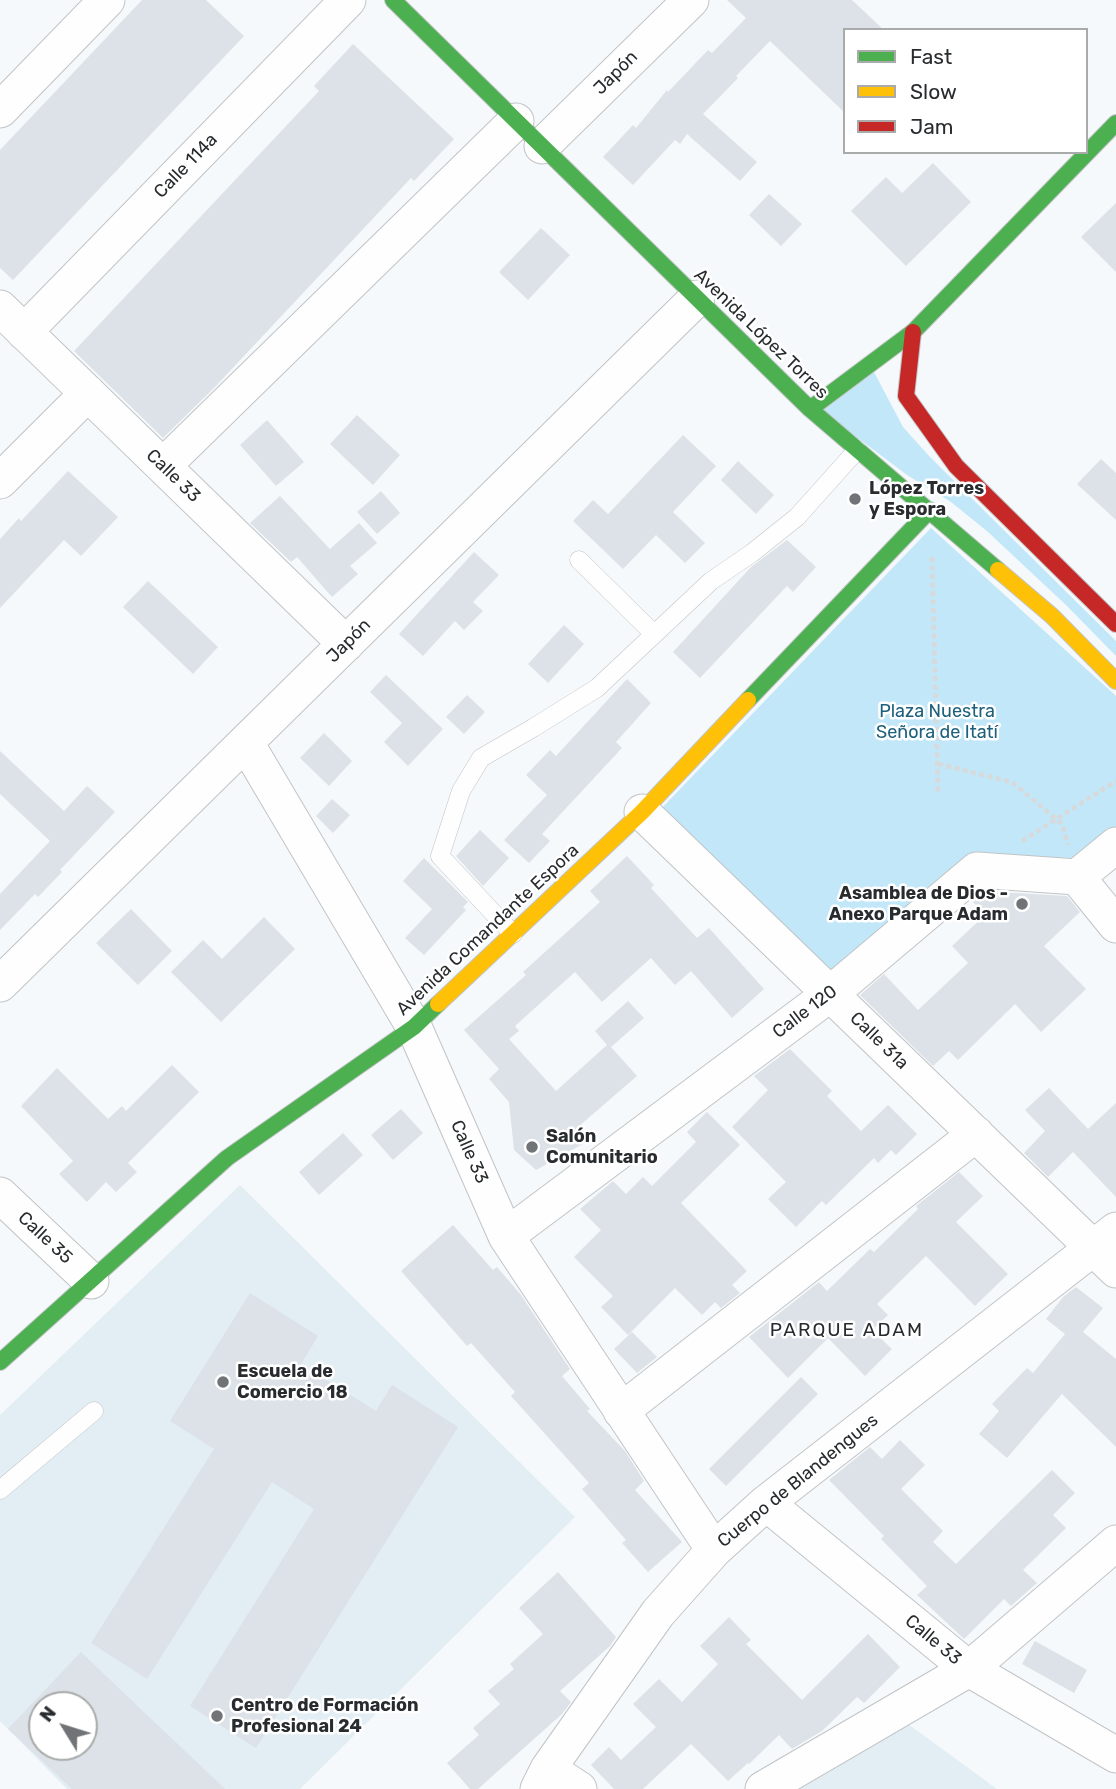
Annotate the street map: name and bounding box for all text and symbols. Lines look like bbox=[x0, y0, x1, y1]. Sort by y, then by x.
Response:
legend bbox=[843, 28, 1088, 154]
text: Fast bbox=[910, 44, 952, 69]
street label: Japón bbox=[590, 47, 642, 99]
text: Slow bbox=[910, 79, 957, 104]
text: Jam bbox=[910, 114, 954, 139]
street label: Calle 114a bbox=[150, 129, 222, 203]
street label: Avenida López Torres bbox=[689, 264, 833, 404]
street label: Calle 33 bbox=[141, 445, 205, 507]
place label: López Torres y Espora bbox=[869, 478, 984, 520]
marker: López Torres y Espora bbox=[847, 491, 863, 507]
street label: Japón bbox=[323, 615, 375, 667]
park label: Plaza Nuestra Señora de Itatí bbox=[876, 701, 998, 744]
street label: Avenida Comandante Espora bbox=[392, 840, 584, 1020]
place label: Asamblea de Dios - Anexo Parque Adam bbox=[829, 883, 1008, 926]
marker: Asamblea de Dios - Anexo Parque Adam bbox=[1014, 896, 1030, 912]
street label: Calle 120 bbox=[769, 981, 841, 1043]
street label: Calle 31a bbox=[845, 1008, 913, 1074]
street label: Calle 33 bbox=[446, 1117, 492, 1187]
place label: Salón Comunitario bbox=[546, 1126, 658, 1168]
marker: Salón Comunitario bbox=[524, 1139, 540, 1155]
street label: Calle 35 bbox=[13, 1207, 77, 1269]
district label: PARQUE ADAM bbox=[771, 1320, 923, 1342]
place label: Escuela de Comercio 18 bbox=[237, 1361, 348, 1404]
marker: Escuela de Comercio 18 bbox=[215, 1374, 231, 1390]
street label: Cuerpo de Blandengues bbox=[713, 1410, 883, 1552]
street label: Calle 33 bbox=[900, 1610, 966, 1670]
north arrow bbox=[28, 1691, 98, 1761]
place label: Centro de Formación Profesional 24 bbox=[231, 1695, 419, 1738]
text: N bbox=[34, 1702, 61, 1726]
marker: Centro de Formación Profesional 24 bbox=[209, 1708, 225, 1724]

